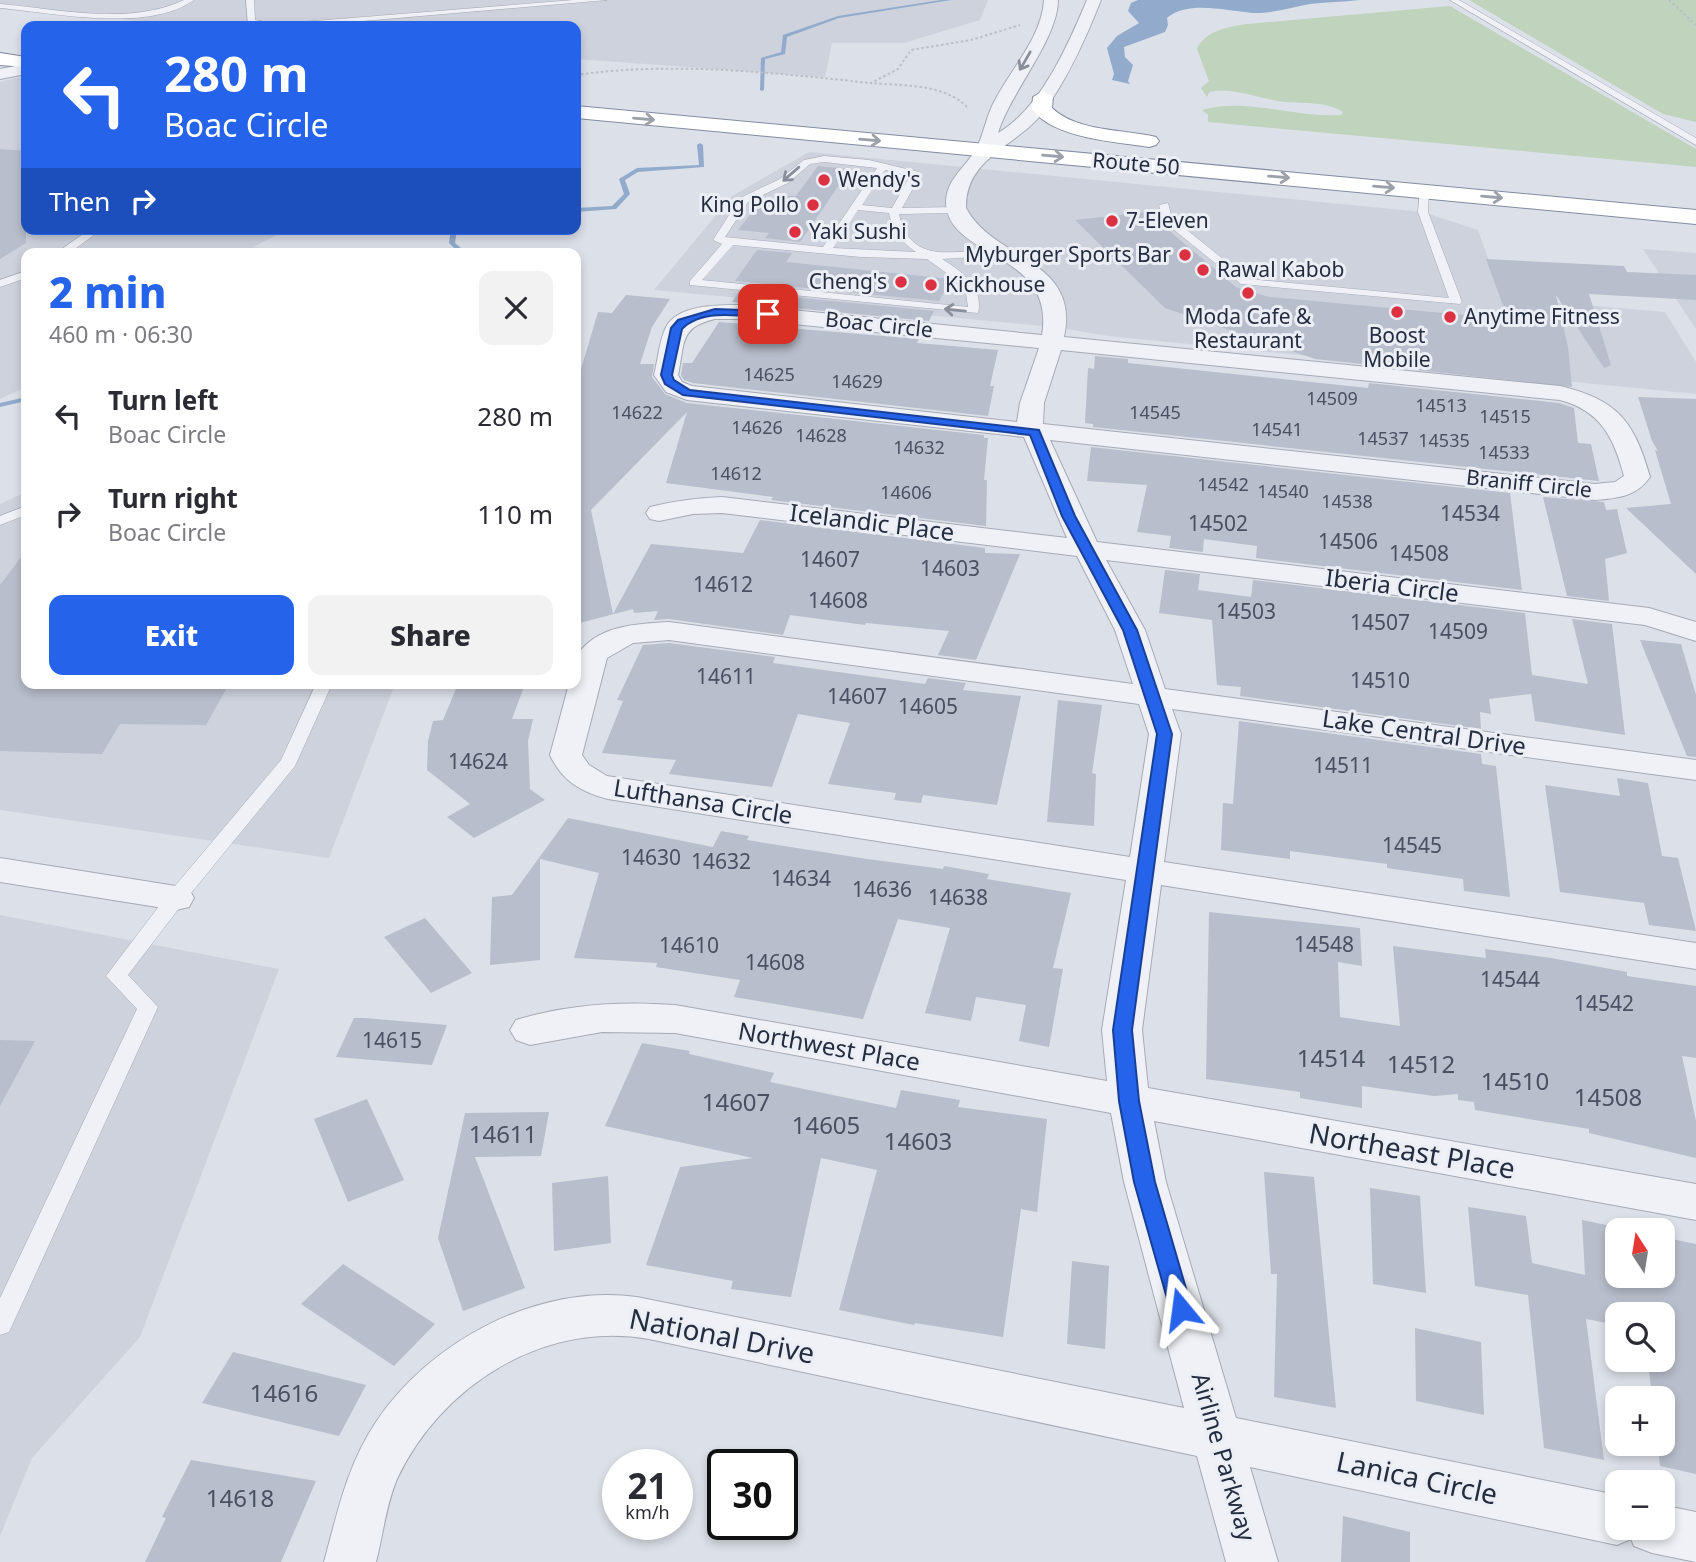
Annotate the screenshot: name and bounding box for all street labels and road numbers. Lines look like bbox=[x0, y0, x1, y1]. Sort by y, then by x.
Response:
street label: Route 50 bbox=[1091, 145, 1181, 181]
street label: Boac Circle bbox=[824, 304, 934, 344]
street label: Braniff Circle bbox=[1465, 462, 1593, 504]
street label: Icelandic Place bbox=[788, 495, 956, 548]
street label: Iberia Circle bbox=[1324, 560, 1461, 609]
street label: Lake Central Drive bbox=[1320, 701, 1528, 762]
street label: Lufthansa Circle bbox=[611, 770, 795, 831]
street label: Northwest Place bbox=[736, 1013, 923, 1078]
street label: Northeast Place bbox=[1306, 1113, 1518, 1187]
street label: National Drive bbox=[626, 1298, 818, 1372]
street label: Airline Parkway bbox=[1185, 1369, 1264, 1545]
street label: Lanica Circle bbox=[1333, 1441, 1501, 1513]

